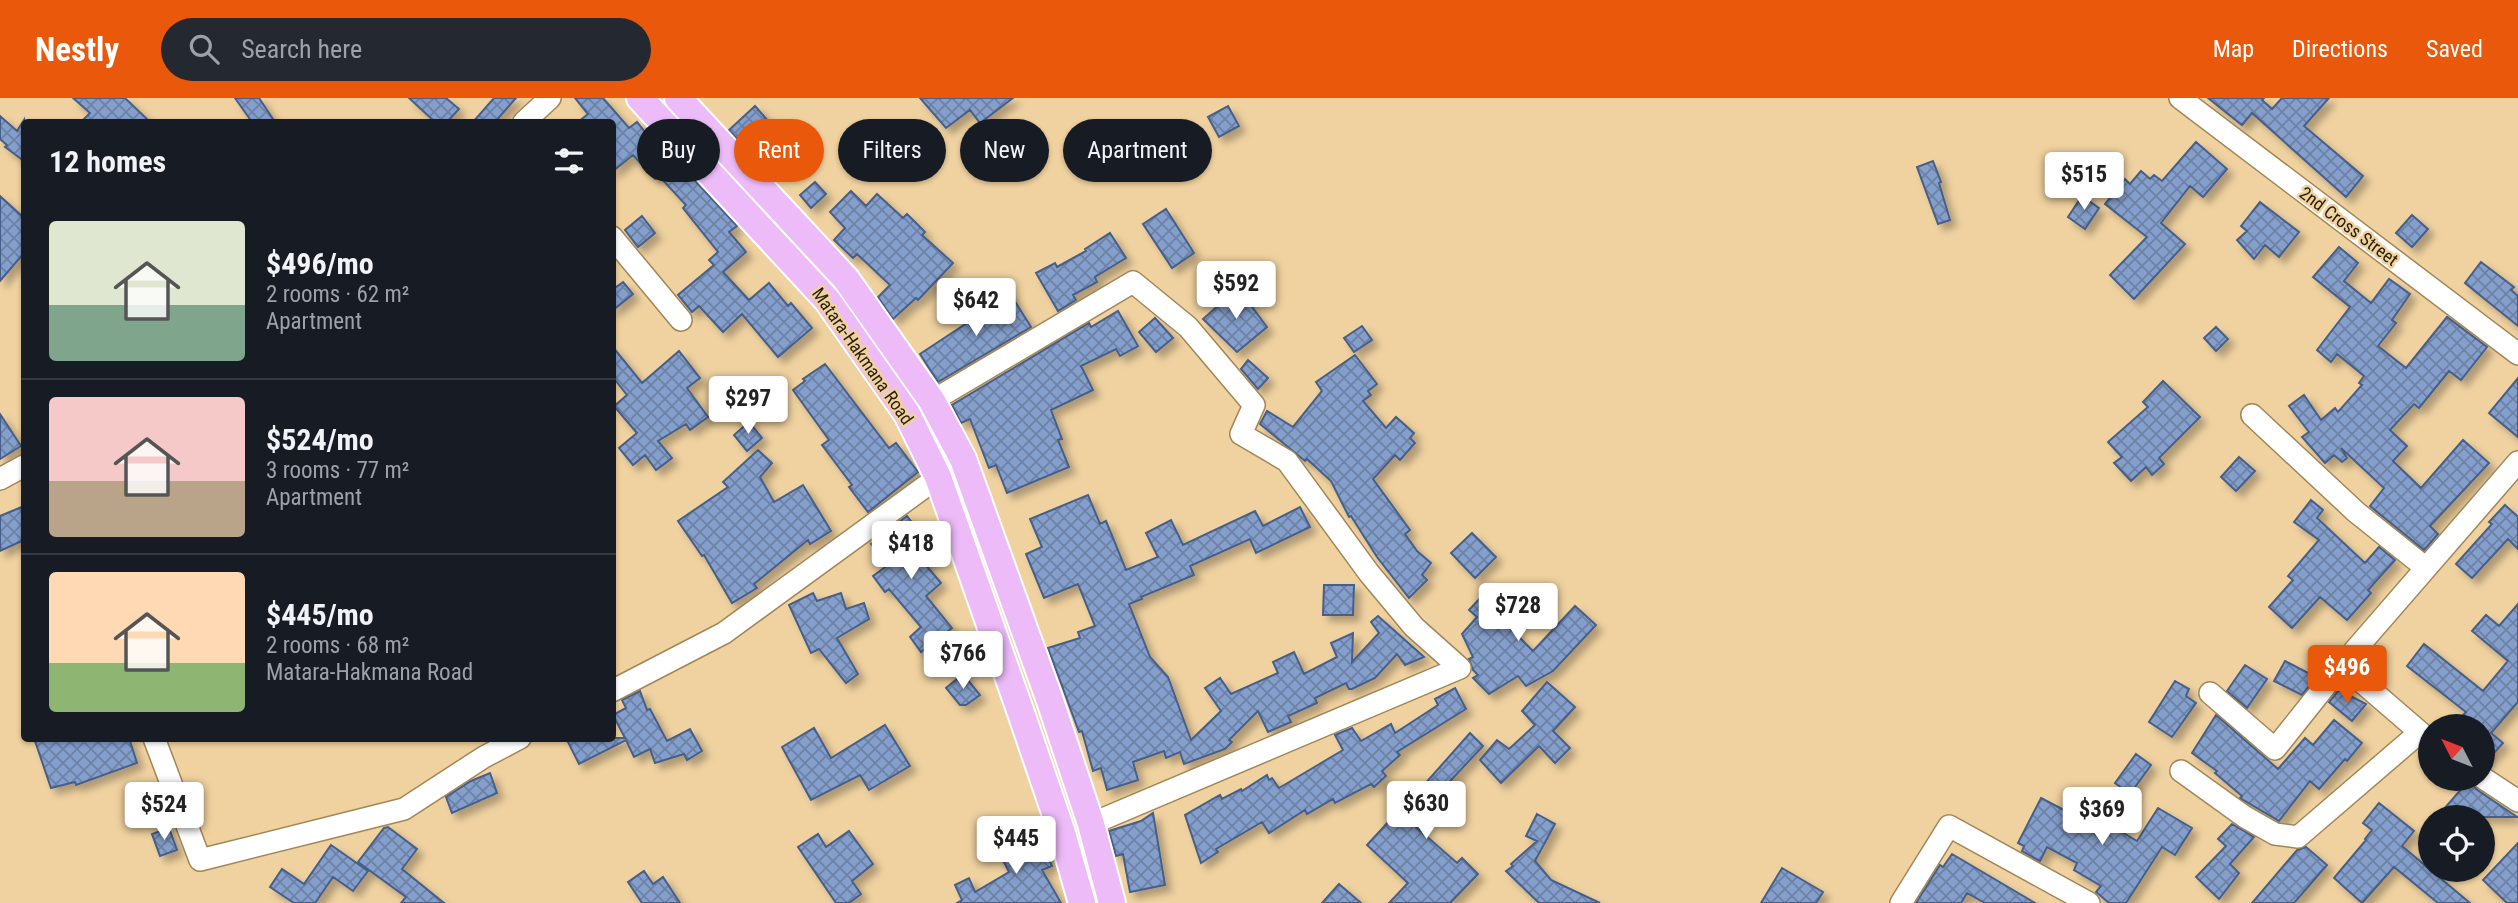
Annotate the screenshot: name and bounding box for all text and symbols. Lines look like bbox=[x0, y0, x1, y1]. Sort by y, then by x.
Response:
search box bbox=[161, 18, 651, 81]
text: Nestly bbox=[35, 30, 119, 69]
icon: search bbox=[185, 30, 223, 68]
text: Search here bbox=[241, 34, 362, 64]
text: Map bbox=[2213, 35, 2254, 63]
text: Directions bbox=[2292, 35, 2388, 63]
text: Saved bbox=[2426, 35, 2483, 63]
chip: Buy bbox=[637, 119, 720, 182]
chip: Rent bbox=[734, 119, 824, 182]
chip: Filters bbox=[838, 119, 946, 182]
chip: New bbox=[960, 119, 1049, 182]
chip: Apartment bbox=[1063, 119, 1212, 182]
icon: filters bbox=[550, 142, 588, 180]
text: 12 homes bbox=[49, 144, 166, 179]
pin: $515 bbox=[2043, 152, 2125, 212]
text: $515 bbox=[2061, 161, 2107, 188]
street label: 2nd Cross Street bbox=[2296, 182, 2402, 270]
text: $496/mo bbox=[266, 246, 374, 281]
icon: home bbox=[105, 249, 189, 333]
pin: $592 bbox=[1195, 262, 1277, 321]
text: $592 bbox=[1213, 270, 1259, 297]
pin: $642 bbox=[935, 278, 1017, 338]
text: 2 rooms · 62 m² bbox=[266, 281, 409, 308]
street label: Matara-Hakmana Road bbox=[808, 284, 918, 428]
text: $642 bbox=[953, 287, 999, 314]
text: Apartment bbox=[266, 308, 362, 335]
pin: $297 bbox=[707, 376, 789, 436]
text: $297 bbox=[725, 385, 771, 412]
text: $524/mo bbox=[266, 422, 374, 457]
icon: home bbox=[105, 425, 189, 509]
text: 3 rooms · 77 m² bbox=[266, 457, 409, 484]
text: Apartment bbox=[266, 484, 362, 511]
pin: $418 bbox=[870, 522, 952, 581]
text: $418 bbox=[888, 530, 934, 557]
pin: $728 bbox=[1477, 584, 1559, 643]
text: $728 bbox=[1495, 592, 1541, 619]
text: $445/mo bbox=[266, 597, 374, 632]
icon: home bbox=[105, 600, 189, 684]
text: 2 rooms · 68 m² bbox=[266, 632, 409, 659]
pin: $766 bbox=[922, 632, 1004, 691]
text: $766 bbox=[940, 640, 986, 667]
pin: $496 bbox=[2306, 646, 2388, 705]
text: $496 bbox=[2324, 654, 2370, 681]
text: Matara-Hakmana Road bbox=[266, 659, 473, 686]
north arrow bbox=[2418, 714, 2496, 791]
map controls bbox=[2418, 714, 2495, 882]
pin: $524 bbox=[123, 782, 205, 842]
pin: $630 bbox=[1385, 782, 1467, 841]
pin: $369 bbox=[2061, 788, 2143, 847]
text: $630 bbox=[1403, 790, 1449, 817]
text: $524 bbox=[141, 791, 187, 818]
text: $369 bbox=[2079, 796, 2125, 823]
button: locate bbox=[2418, 805, 2495, 882]
pin: $445 bbox=[975, 816, 1057, 876]
text: $445 bbox=[993, 825, 1039, 852]

